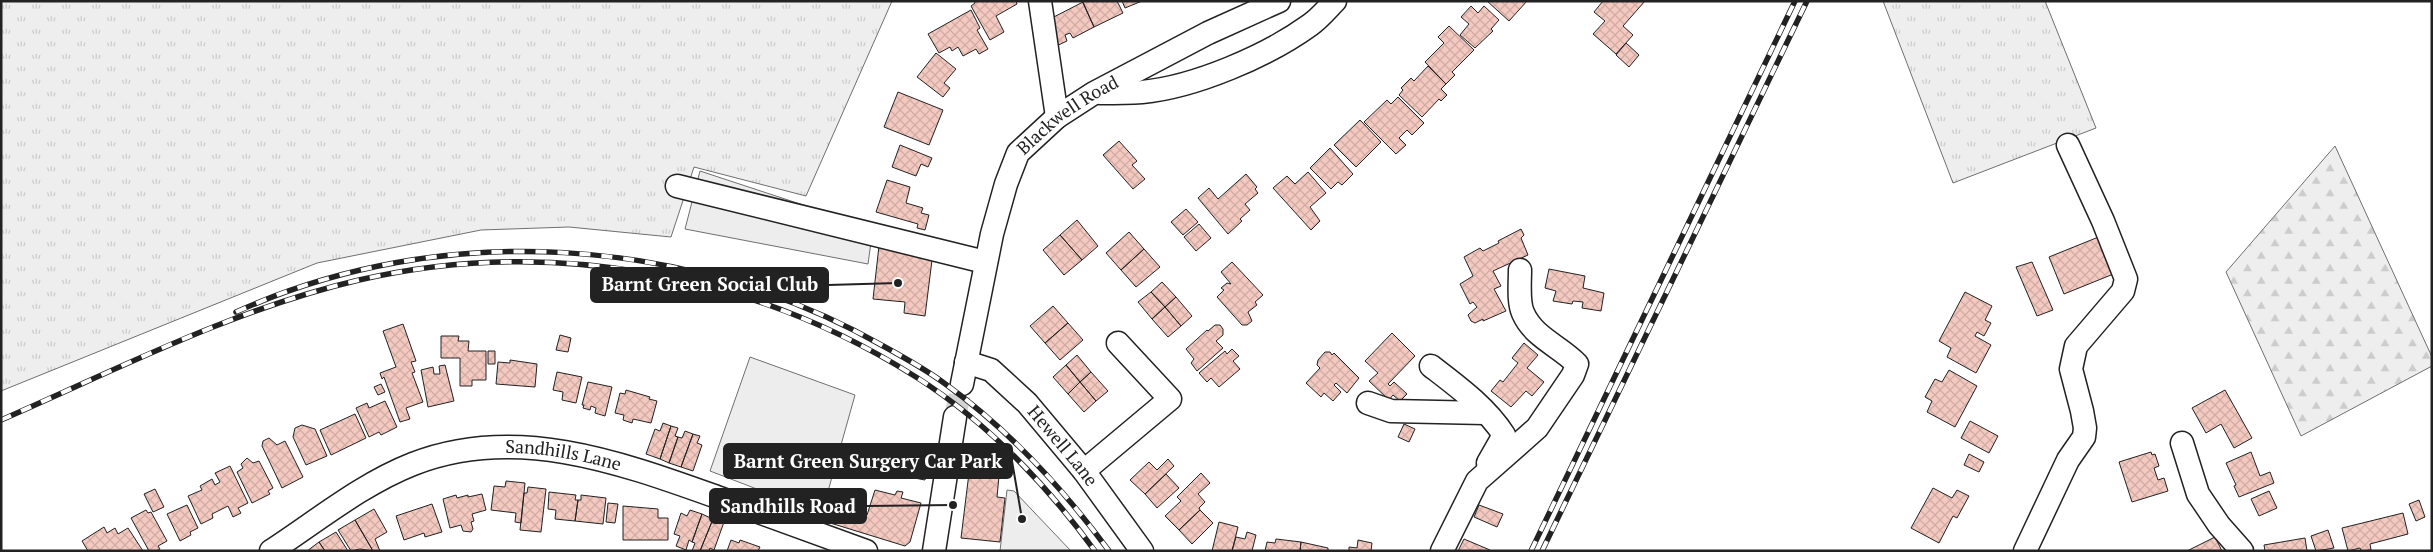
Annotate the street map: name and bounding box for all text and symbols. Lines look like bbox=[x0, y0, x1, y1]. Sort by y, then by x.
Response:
street label: Blackwell Road bbox=[1011, 69, 1122, 159]
callout: Barnt Green Social Club bbox=[591, 268, 828, 302]
text: Barnt Green Social Club bbox=[602, 271, 818, 296]
street label: Hewell Lane bbox=[1023, 400, 1104, 491]
street label: Sandhills Lane bbox=[505, 434, 624, 476]
callout: Barnt Green Surgery Car Park bbox=[724, 444, 1012, 478]
text: Barnt Green Surgery Car Park bbox=[734, 448, 1003, 473]
callout: Sandhills Road bbox=[710, 489, 866, 523]
text: Sandhills Road bbox=[720, 493, 856, 518]

